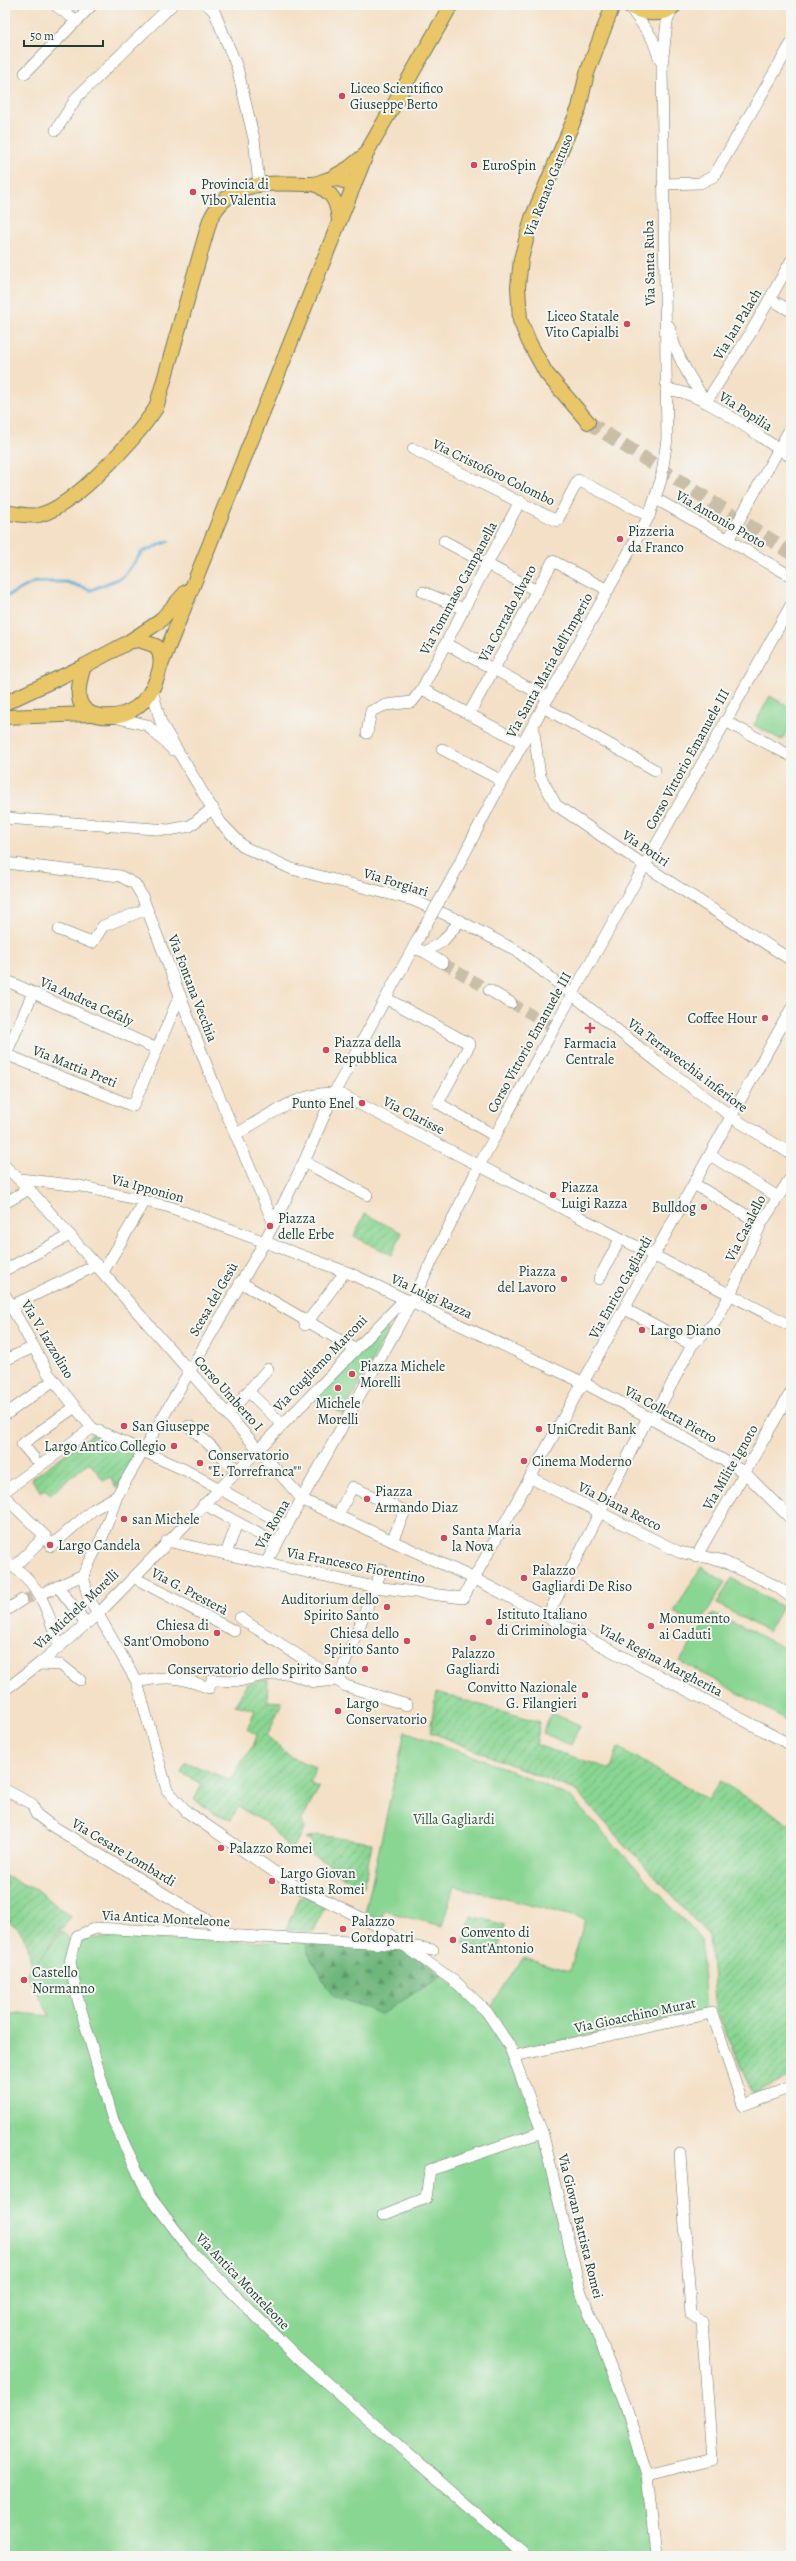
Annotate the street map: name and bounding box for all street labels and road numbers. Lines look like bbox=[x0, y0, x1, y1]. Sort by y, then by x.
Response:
street label: Via Renato Gattuso bbox=[519, 131, 578, 240]
street label: Via Santa Ruba bbox=[639, 219, 660, 307]
street label: Via Jan Palach bbox=[708, 285, 766, 364]
street label: Via Popilia bbox=[714, 386, 777, 436]
street label: Via Cristoforo Colombo bbox=[428, 434, 558, 510]
street label: Via Antonio Proto bbox=[671, 485, 769, 553]
street label: Via Tommaso Campanella bbox=[415, 518, 502, 659]
street label: Via Corrado Alvaro bbox=[473, 561, 541, 666]
street label: Via Santa Maria dell'Imperio bbox=[501, 589, 597, 742]
street label: Corso Vittorio Emanuele III bbox=[641, 685, 734, 833]
street label: Via Potiri bbox=[618, 825, 673, 871]
street label: Via Forgiari bbox=[360, 863, 431, 901]
street label: Via Fontana Vecchia bbox=[163, 931, 222, 1045]
street label: Corso Vittorio Emanuele III bbox=[483, 968, 576, 1116]
street label: Via Andrea Cefaly bbox=[36, 972, 137, 1031]
street label: Via Terravecchia inferiore bbox=[623, 1013, 752, 1117]
street label: Via Mattia Preti bbox=[29, 1040, 120, 1092]
street label: Via Clarisse bbox=[379, 1091, 448, 1139]
street label: Via Ipponion bbox=[109, 1169, 187, 1207]
street label: Via Casalello bbox=[720, 1192, 770, 1266]
street label: Via Enrico Gagliardi bbox=[584, 1232, 657, 1343]
street label: Scesa del Gesù bbox=[185, 1258, 243, 1340]
street label: Via Luigi Razza bbox=[387, 1269, 476, 1324]
street label: Via V. Iazzolino bbox=[16, 1296, 78, 1382]
street label: Via Gugliemo Marconi bbox=[268, 1311, 372, 1417]
street label: Corso Umberto I bbox=[190, 1352, 268, 1435]
street label: Via Colletta Pietro bbox=[620, 1381, 720, 1448]
street label: Via Milite Ignoto bbox=[698, 1421, 763, 1514]
street label: Via Diana Recco bbox=[574, 1477, 665, 1536]
street label: Via Roma bbox=[250, 1495, 295, 1553]
street label: Via Francesco Fiorentino bbox=[284, 1543, 427, 1588]
street label: Via G. Presterà bbox=[147, 1563, 232, 1620]
street label: Via Michele Morelli bbox=[29, 1565, 123, 1654]
street label: Viale Regina Margherita bbox=[595, 1619, 727, 1701]
street label: Via Cesare Lombardi bbox=[67, 1813, 179, 1891]
street label: Via Antica Monteleone bbox=[100, 1906, 230, 1931]
street label: Via Gioacchino Murat bbox=[572, 1993, 698, 2038]
street label: Via Giovan Battista Romei bbox=[553, 2151, 608, 2301]
street label: Via Antica Monteleone bbox=[191, 2228, 294, 2334]

